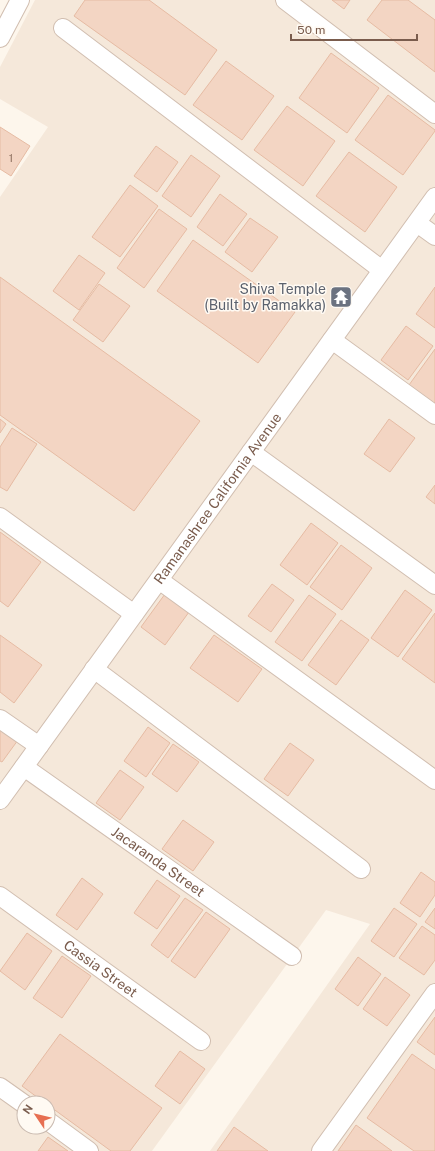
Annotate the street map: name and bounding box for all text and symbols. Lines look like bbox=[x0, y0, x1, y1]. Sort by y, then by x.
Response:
scale bar bbox=[291, 16, 417, 42]
text: 50 m bbox=[297, 23, 325, 37]
house number: 1 bbox=[9, 151, 13, 165]
place label: Shiva Temple (Built by Ramakka) bbox=[204, 281, 326, 313]
temple icon: Shiva Temple (Built by Ramakka) bbox=[328, 284, 354, 310]
street label: Ramanashree California Avenue bbox=[151, 410, 285, 587]
street label: Jacaranda Street bbox=[108, 823, 208, 900]
street label: Cassia Street bbox=[61, 937, 141, 1000]
north arrow bbox=[16, 1095, 56, 1135]
text: N bbox=[20, 1102, 35, 1116]

